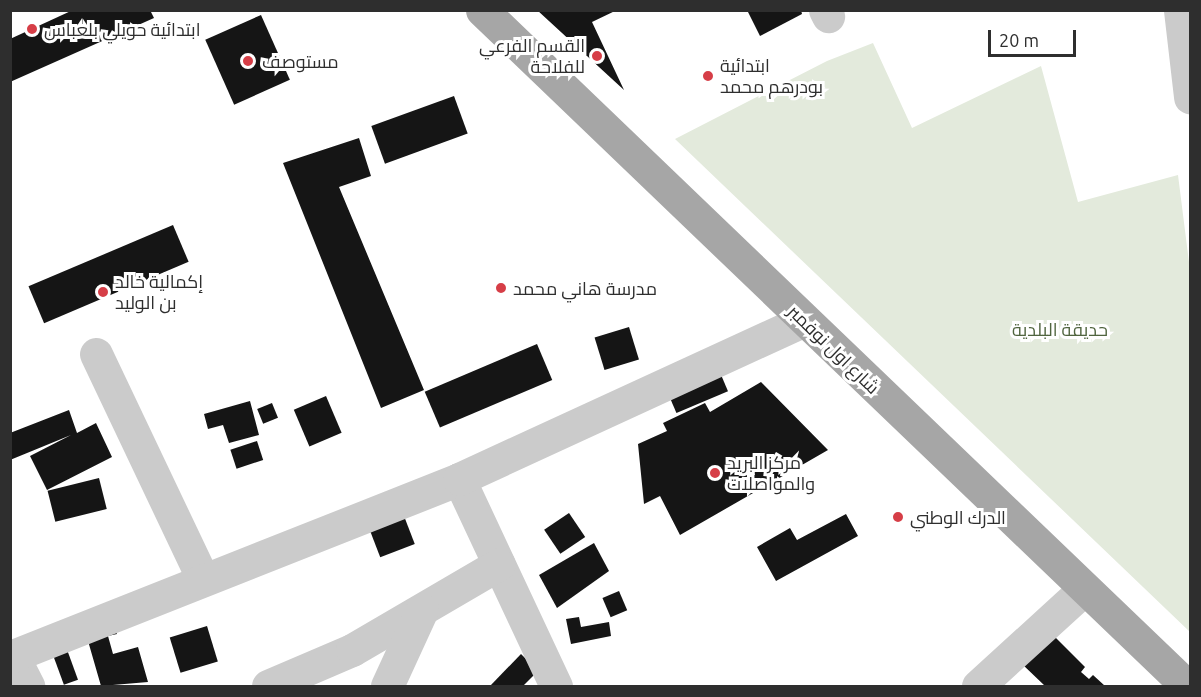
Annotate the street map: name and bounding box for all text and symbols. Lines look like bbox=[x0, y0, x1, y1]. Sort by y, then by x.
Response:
place label: ابتدائية حويلي بلعباس bbox=[44, 18, 200, 40]
scale bar bbox=[991, 18, 1080, 56]
marker: ابتدائية حويلي بلعباس bbox=[25, 22, 39, 36]
text: 20 m bbox=[999, 30, 1039, 50]
place label: القسم الفرعي للفلاحة bbox=[479, 35, 585, 78]
marker: القسم الفرعي للفلاحة bbox=[590, 49, 604, 63]
place label: مستوصف bbox=[262, 50, 338, 72]
marker: مستوصف bbox=[239, 52, 257, 70]
place label: ابتدائية بودرهم محمد bbox=[720, 55, 823, 98]
marker: ابتدائية بودرهم محمد bbox=[701, 69, 715, 83]
place label: إكمالية خالد بن الوليد bbox=[115, 271, 203, 314]
place label: مدرسة هاني محمد bbox=[513, 277, 657, 299]
marker: مدرسة هاني محمد bbox=[494, 281, 508, 295]
marker: إكمالية خالد بن الوليد bbox=[96, 285, 110, 299]
street label: شارع اول نوفمبر bbox=[784, 300, 884, 398]
park label: حديقة البلدية bbox=[1012, 318, 1108, 340]
place label: مركز البريد والمواصلات bbox=[727, 452, 815, 494]
marker: مركز البريد والمواصلات bbox=[708, 466, 722, 480]
place label: الدرك الوطني bbox=[910, 506, 1006, 528]
marker: الدرك الوطني bbox=[891, 510, 905, 524]

